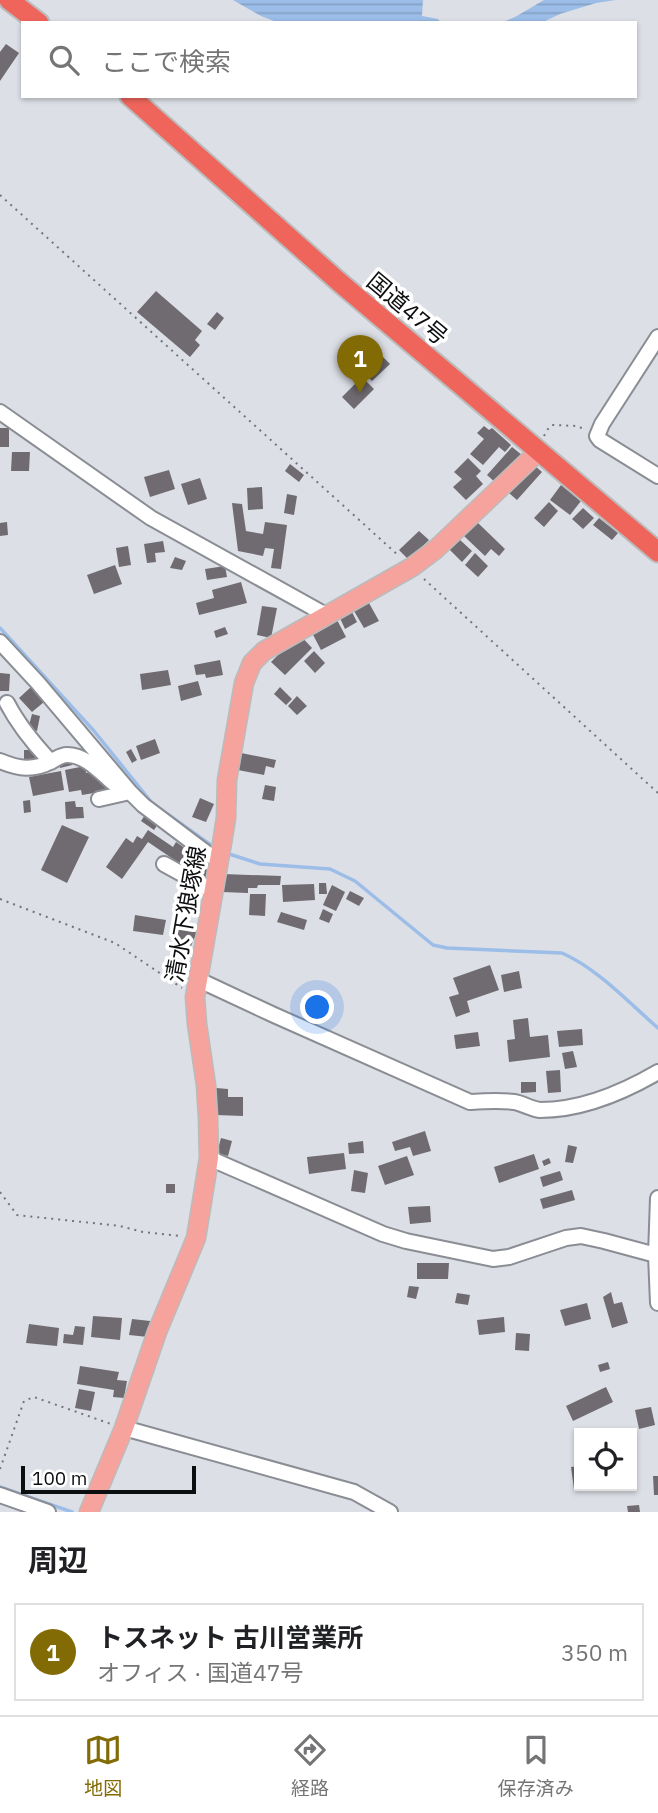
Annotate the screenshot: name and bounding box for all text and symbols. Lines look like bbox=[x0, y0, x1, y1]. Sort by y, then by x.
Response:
search box bbox=[21, 21, 637, 98]
icon: search bbox=[45, 41, 83, 79]
text: ここで検索 bbox=[101, 44, 231, 78]
street label: 国道47号 bbox=[361, 265, 455, 351]
pin: 1 bbox=[337, 335, 383, 393]
street label: 清水下狼塚線 bbox=[158, 843, 212, 985]
your location bbox=[300, 990, 334, 1024]
map controls bbox=[574, 1428, 637, 1491]
button: locate bbox=[574, 1428, 637, 1491]
scale bar bbox=[21, 1463, 196, 1495]
text: 100 m bbox=[32, 1466, 87, 1490]
text: 周辺 bbox=[28, 1540, 88, 1579]
text: トスネット 古川営業所 bbox=[97, 1620, 363, 1654]
text: 1 bbox=[46, 1637, 60, 1667]
text: 350 m bbox=[561, 1637, 628, 1667]
text: オフィス · 国道47号 bbox=[97, 1657, 304, 1687]
tab: 地図 bbox=[84, 1731, 122, 1800]
tab: 経路 bbox=[291, 1731, 329, 1800]
tab: 保存済み bbox=[498, 1731, 574, 1800]

